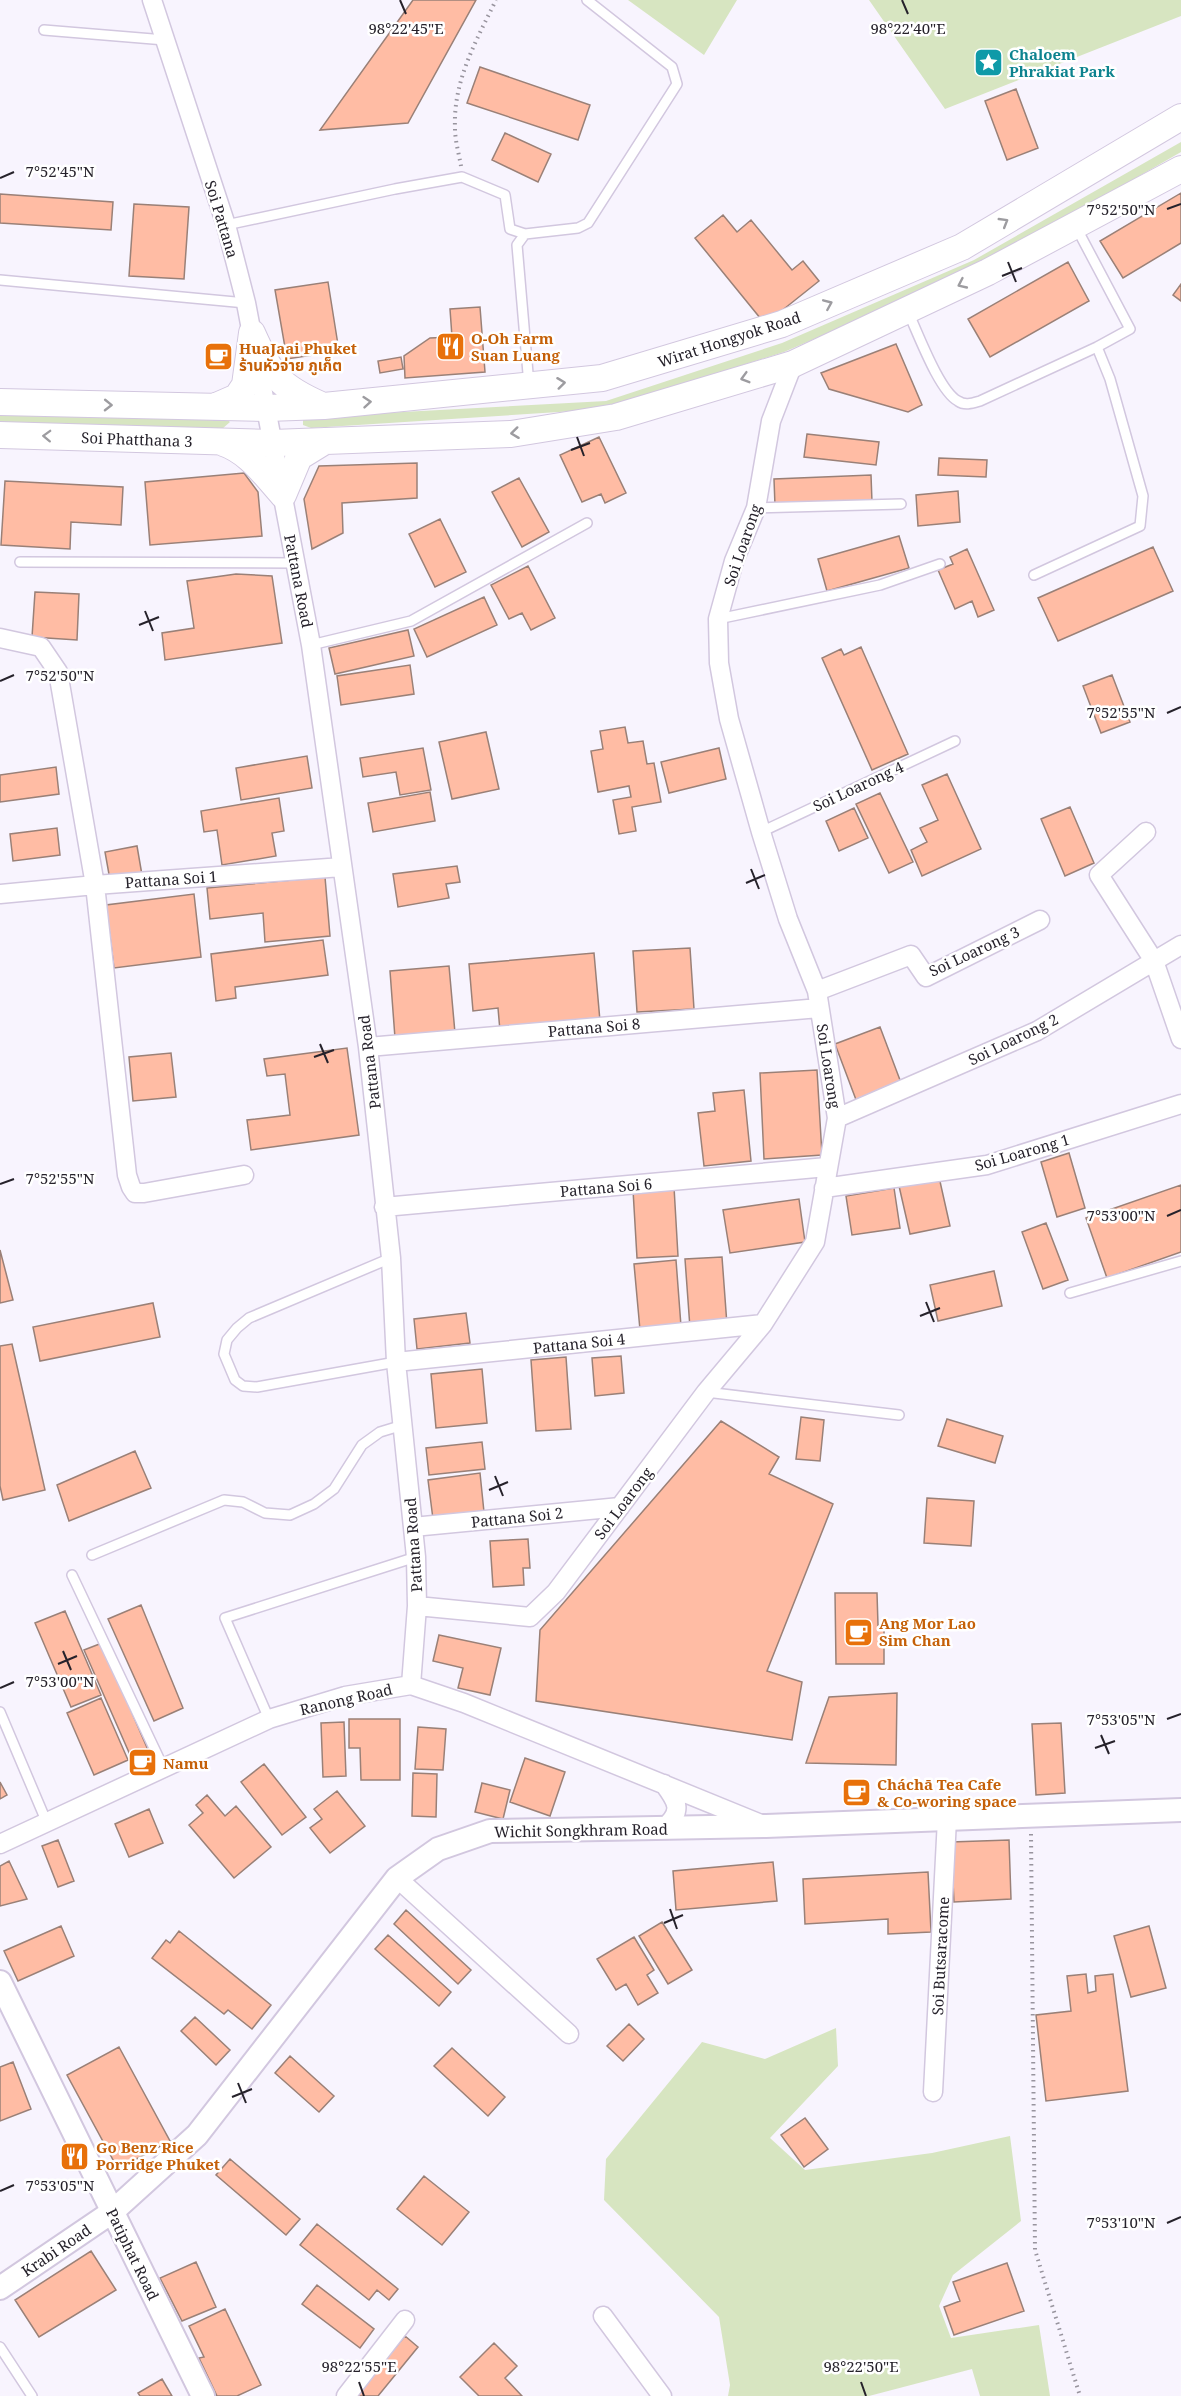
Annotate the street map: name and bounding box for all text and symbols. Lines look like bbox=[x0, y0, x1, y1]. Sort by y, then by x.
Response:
text: 98°22'45"E bbox=[368, 18, 444, 38]
text: 98°22'40"E bbox=[870, 18, 946, 38]
place label: Chaloem Phrakiat Park bbox=[1009, 44, 1115, 81]
place icon: Chaloem Phrakiat Park bbox=[972, 47, 1004, 79]
text: 7°52'45"N bbox=[26, 161, 95, 181]
street label: Soi Pattana bbox=[201, 178, 243, 260]
text: 7°52'50"N bbox=[1087, 199, 1156, 219]
one-way arrow bbox=[998, 218, 1008, 230]
one-way arrow bbox=[958, 277, 969, 289]
one-way arrow bbox=[821, 300, 832, 312]
street label: Wirat Hongyok Road bbox=[655, 306, 803, 372]
place label: O-Oh Farm Suan Luang bbox=[471, 328, 560, 365]
restaurant icon: O-Oh Farm Suan Luang bbox=[434, 331, 466, 363]
place label: HuaJaai Phuket ร้านหัวจ่าย ภูเก็ต bbox=[239, 338, 357, 376]
cafe icon: HuaJaai Phuket ร้านหัวจ่าย ภูเก็ต bbox=[202, 341, 234, 373]
one-way arrow bbox=[740, 371, 751, 383]
one-way arrow bbox=[556, 377, 565, 390]
one-way arrow bbox=[362, 396, 371, 409]
one-way arrow bbox=[104, 398, 113, 411]
one-way arrow bbox=[511, 426, 520, 439]
street label: Soi Phatthana 3 bbox=[81, 427, 193, 451]
one-way arrow bbox=[42, 430, 51, 442]
street label: Soi Loarong bbox=[719, 501, 765, 589]
street label: Pattana Road bbox=[280, 533, 318, 629]
text: 7°52'50"N bbox=[26, 665, 95, 685]
text: 7°52'55"N bbox=[1087, 702, 1156, 722]
street label: Soi Loarong 4 bbox=[809, 756, 907, 816]
street label: Pattana Soi 1 bbox=[124, 866, 218, 892]
street label: Soi Loarong 3 bbox=[925, 921, 1023, 981]
street label: Soi Loarong 2 bbox=[965, 1009, 1061, 1069]
street label: Pattana Soi 8 bbox=[547, 1013, 641, 1041]
street label: Pattana Road bbox=[353, 1014, 385, 1110]
street label: Soi Loarong bbox=[812, 1022, 846, 1110]
street label: Soi Loarong 1 bbox=[972, 1129, 1072, 1175]
text: 7°52'55"N bbox=[26, 1168, 95, 1188]
street label: Pattana Soi 6 bbox=[559, 1173, 653, 1201]
text: 7°53'00"N bbox=[1087, 1205, 1156, 1225]
street label: Pattana Soi 4 bbox=[532, 1328, 627, 1358]
street label: Soi Loarong bbox=[589, 1463, 657, 1543]
street label: Pattana Road bbox=[400, 1497, 426, 1593]
street label: Pattana Soi 2 bbox=[470, 1502, 564, 1532]
place label: Ang Mor Lao Sim Chan bbox=[879, 1613, 976, 1650]
cafe icon: Ang Mor Lao Sim Chan bbox=[842, 1616, 874, 1648]
text: 7°53'00"N bbox=[26, 1671, 95, 1691]
street label: Ranong Road bbox=[298, 1679, 394, 1719]
text: 7°53'05"N bbox=[1087, 1709, 1156, 1729]
cafe icon: Namu bbox=[126, 1747, 158, 1779]
place label: Namu bbox=[163, 1753, 209, 1773]
place label: Cháchā Tea Cafe & Co-woring space bbox=[877, 1774, 1017, 1811]
cafe icon: Cháchā Tea Cafe & Co-woring space bbox=[840, 1777, 872, 1809]
street label: Wichit Songkhram Road bbox=[494, 1818, 668, 1842]
street label: Soi Butsaracome bbox=[927, 1896, 953, 2016]
place label: Go Benz Rice Porridge Phuket bbox=[96, 2137, 220, 2174]
restaurant icon: Go Benz Rice Porridge Phuket bbox=[59, 2140, 91, 2172]
text: 7°53'05"N bbox=[26, 2175, 95, 2195]
street label: Patiphat Road bbox=[102, 2205, 164, 2303]
text: 7°53'10"N bbox=[1087, 2212, 1156, 2232]
street label: Krabi Road bbox=[17, 2219, 95, 2281]
text: 98°22'55"E bbox=[321, 2356, 397, 2376]
text: 98°22'50"E bbox=[823, 2356, 899, 2376]

